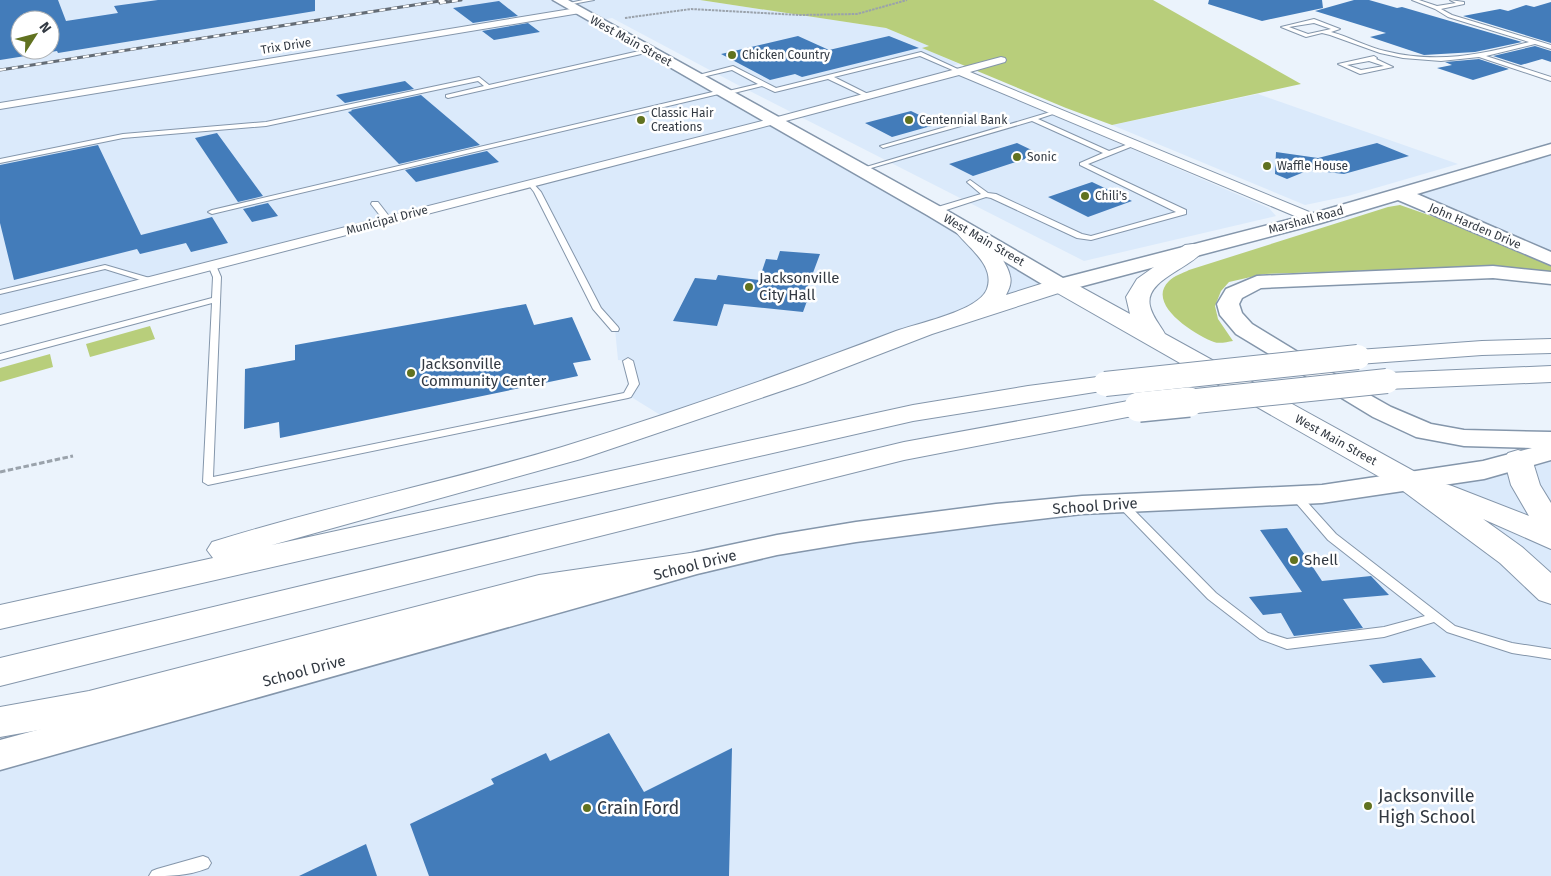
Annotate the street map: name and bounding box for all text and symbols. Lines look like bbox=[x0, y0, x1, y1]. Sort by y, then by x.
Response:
north arrow bbox=[10, 10, 60, 60]
street label: West Main Street bbox=[588, 13, 675, 70]
text: N bbox=[36, 19, 55, 36]
street label: Trix Drive bbox=[260, 35, 312, 57]
place label: Chicken Country bbox=[742, 48, 830, 62]
marker: Chicken Country bbox=[726, 49, 738, 61]
place label: Classic Hair Creations bbox=[651, 106, 714, 134]
place label: Centennial Bank bbox=[919, 113, 1008, 127]
marker: Classic Hair Creations bbox=[635, 114, 647, 126]
marker: Centennial Bank bbox=[903, 114, 915, 126]
place label: Sonic bbox=[1027, 150, 1057, 164]
marker: Sonic bbox=[1011, 151, 1023, 163]
place label: Waffle House bbox=[1277, 159, 1348, 173]
marker: Waffle House bbox=[1261, 160, 1273, 172]
place label: Chili's bbox=[1095, 189, 1127, 203]
marker: Chili's bbox=[1079, 190, 1091, 202]
street label: John Harden Drive bbox=[1427, 200, 1523, 252]
street label: Municipal Drive bbox=[345, 202, 429, 238]
street label: Marshall Road bbox=[1267, 203, 1345, 237]
street label: West Main Street bbox=[941, 211, 1028, 269]
place label: Jacksonville City Hall bbox=[759, 269, 839, 304]
marker: Jacksonville City Hall bbox=[743, 281, 755, 293]
place label: Jacksonville Community Center bbox=[421, 355, 546, 390]
marker: Jacksonville Community Center bbox=[405, 367, 417, 379]
street label: West Main Street bbox=[1293, 412, 1380, 469]
street label: School Drive bbox=[1052, 494, 1138, 518]
street label: School Drive bbox=[651, 546, 739, 584]
place label: Shell bbox=[1304, 551, 1339, 569]
marker: Shell bbox=[1288, 554, 1300, 566]
street label: School Drive bbox=[261, 651, 347, 691]
place label: Jacksonville High School bbox=[1378, 785, 1475, 828]
place label: Crain Ford bbox=[597, 797, 679, 819]
marker: Jacksonville High School bbox=[1362, 800, 1374, 812]
marker: Crain Ford bbox=[581, 802, 593, 814]

